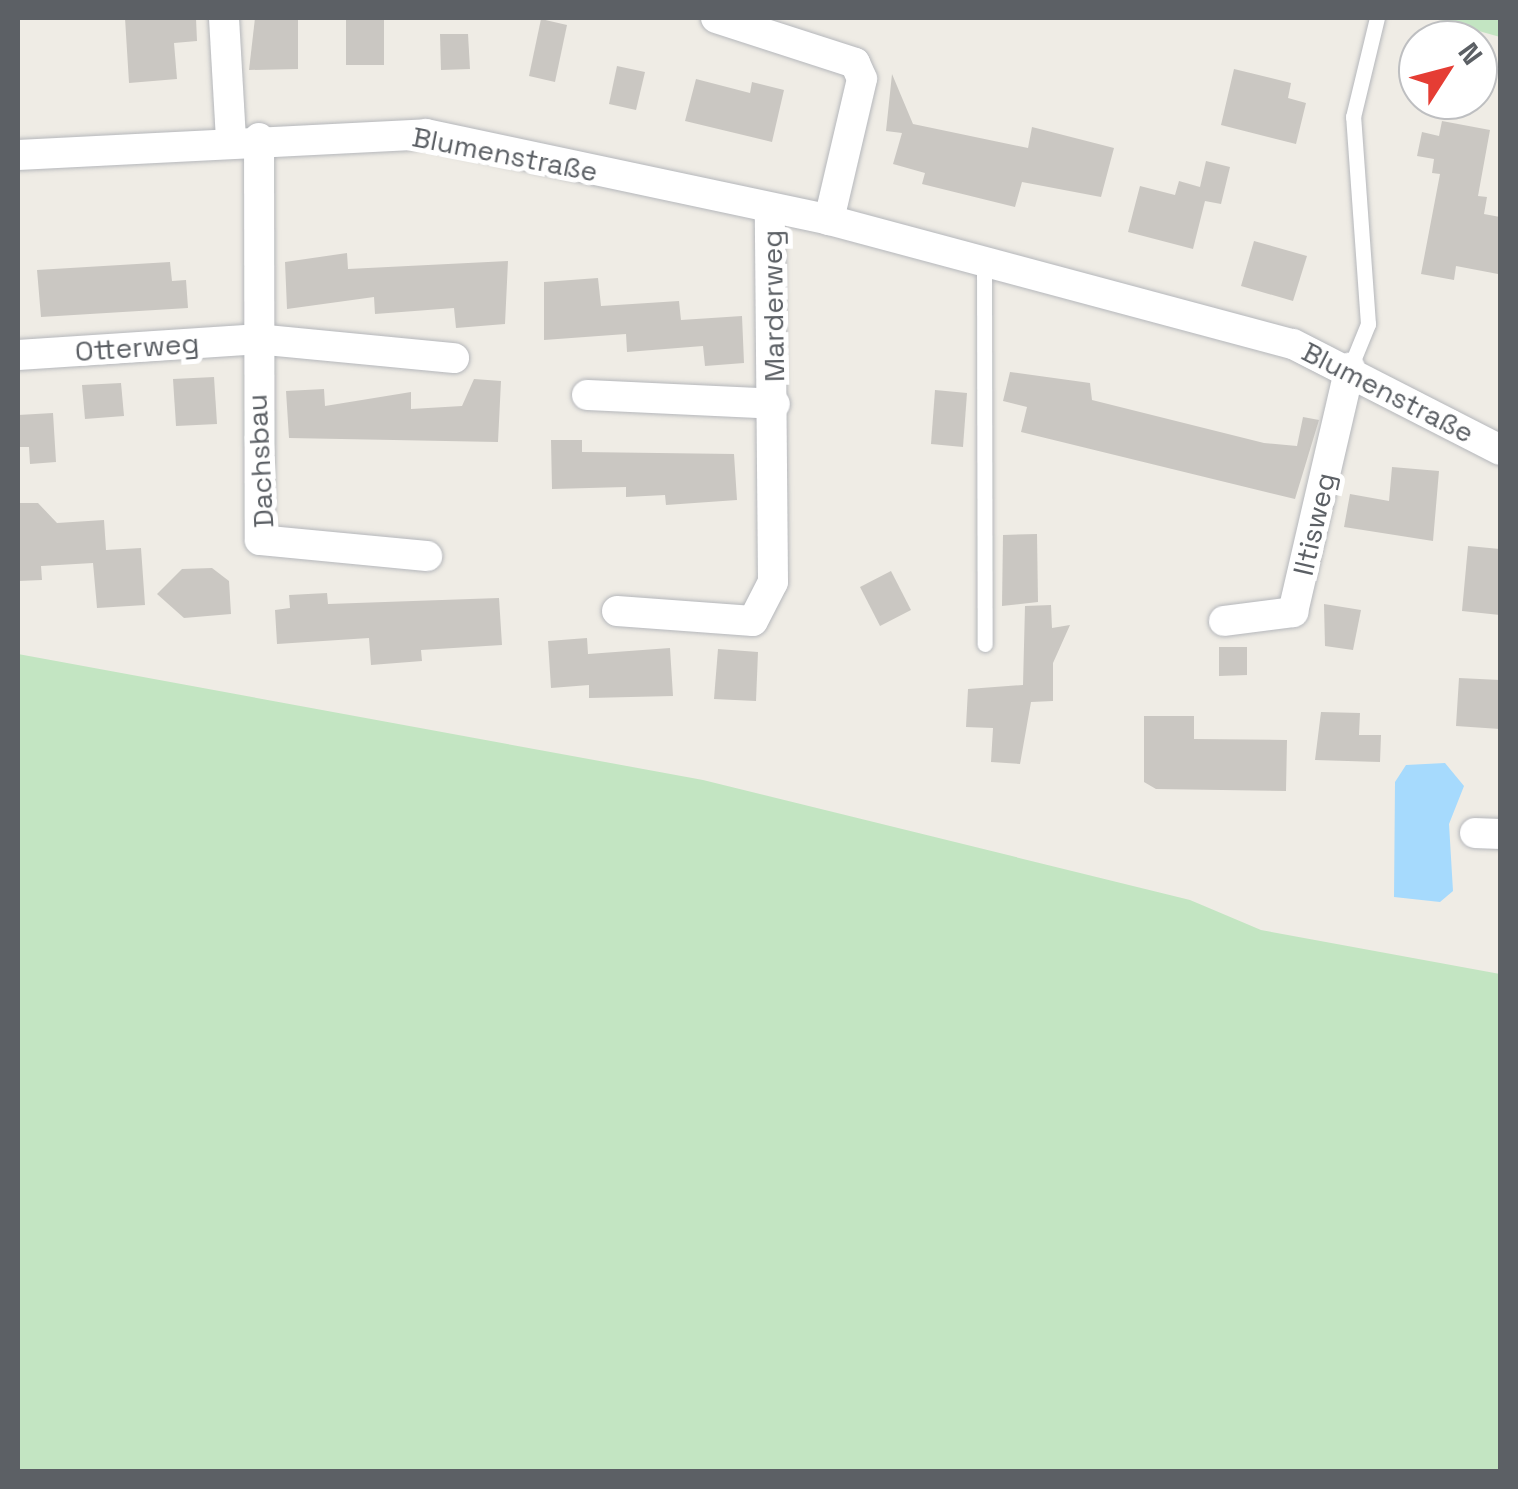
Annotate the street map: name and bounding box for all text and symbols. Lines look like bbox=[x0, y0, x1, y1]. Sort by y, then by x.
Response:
north arrow bbox=[1398, 20, 1498, 120]
text: N bbox=[1451, 35, 1491, 72]
street label: Blumenstraße bbox=[410, 120, 600, 188]
street label: Marderweg bbox=[755, 230, 791, 382]
street label: Otterweg bbox=[74, 326, 200, 368]
street label: Blumenstraße bbox=[1297, 334, 1479, 450]
street label: Dachsbau bbox=[240, 393, 280, 529]
street label: Iltisweg bbox=[1286, 469, 1342, 579]

